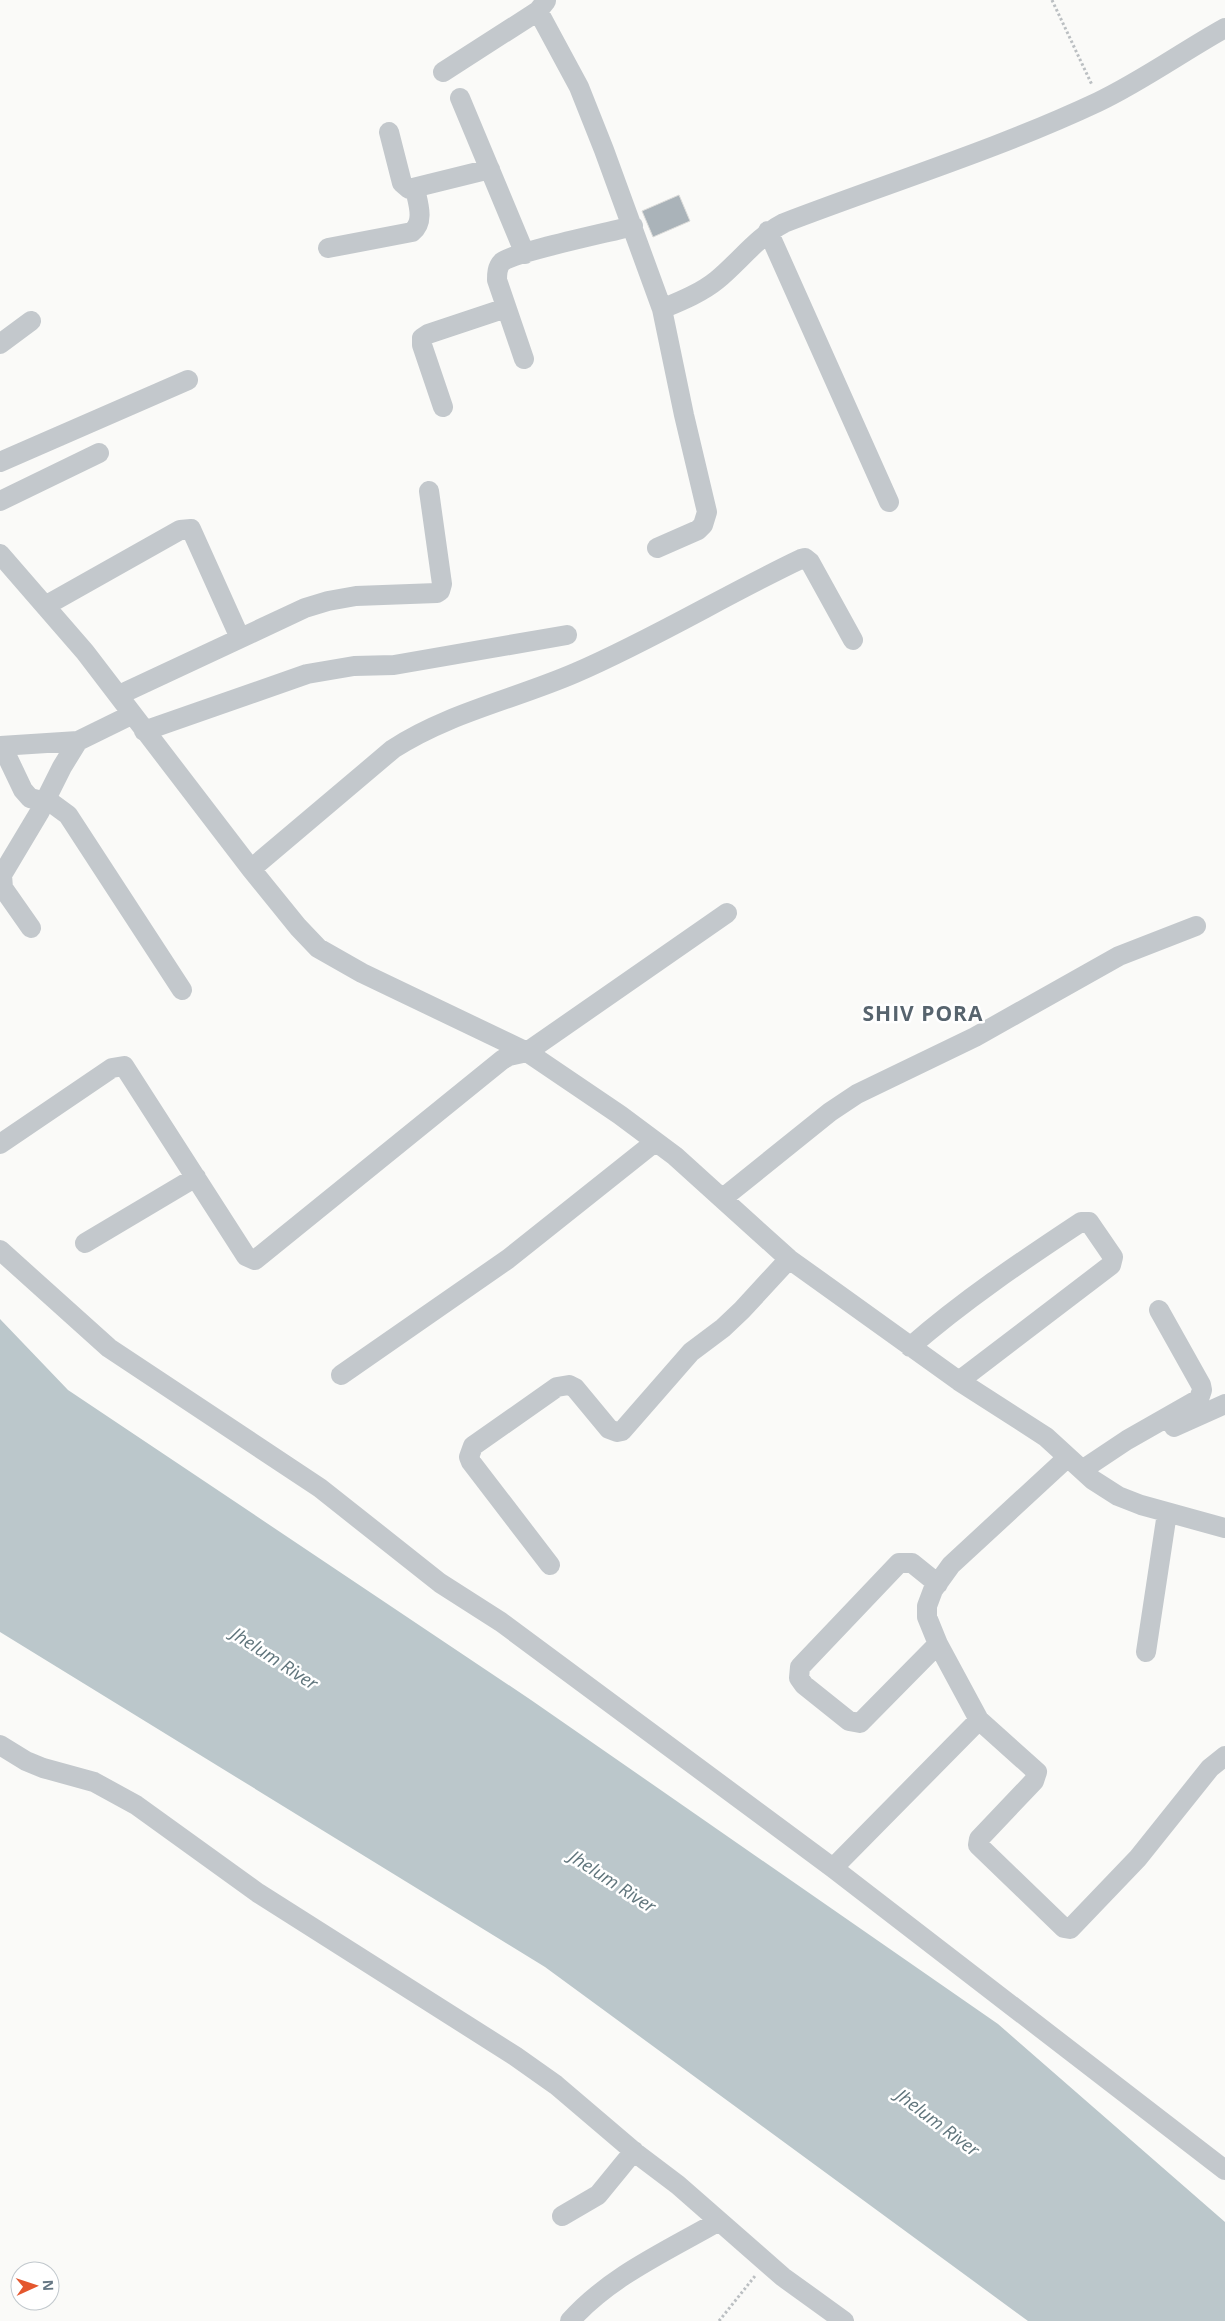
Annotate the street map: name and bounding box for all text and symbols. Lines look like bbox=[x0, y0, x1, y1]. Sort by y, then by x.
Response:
district label: SHIV PORA bbox=[863, 999, 983, 1027]
water label: Jhelum River bbox=[225, 1619, 324, 1695]
water label: Jhelum River bbox=[563, 1842, 662, 1918]
water label: Jhelum River bbox=[889, 2081, 985, 2162]
north arrow bbox=[10, 2261, 60, 2311]
text: N bbox=[39, 2279, 58, 2291]

